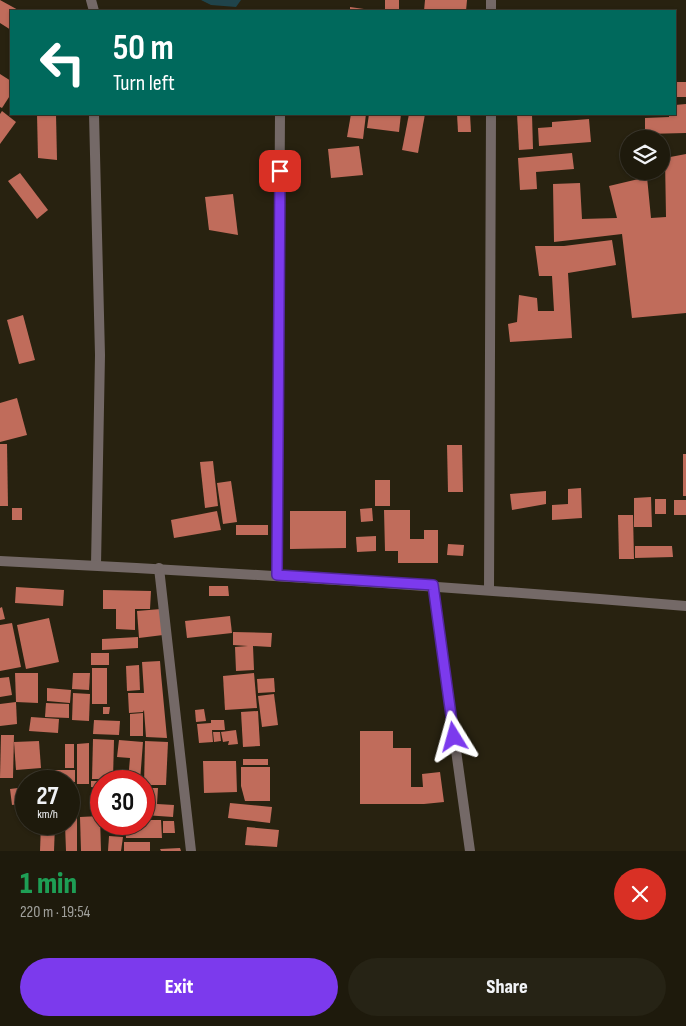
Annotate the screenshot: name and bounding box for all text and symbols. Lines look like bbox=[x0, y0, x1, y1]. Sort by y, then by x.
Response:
text: 50 m bbox=[113, 27, 174, 70]
icon: left bbox=[30, 30, 95, 95]
text: Turn left bbox=[113, 70, 175, 97]
map controls bbox=[620, 130, 670, 180]
button: layers bbox=[620, 130, 670, 180]
pin bbox=[259, 150, 301, 192]
icon: arrive bbox=[266, 157, 294, 185]
position arrow bbox=[427, 710, 479, 762]
speed limit sign: 30 bbox=[90, 770, 155, 835]
text: 27 bbox=[37, 781, 58, 812]
text: km/h bbox=[37, 807, 58, 822]
text: 1 min bbox=[20, 866, 77, 902]
button: close bbox=[614, 868, 666, 920]
text: 220 m · 19:54 bbox=[20, 903, 90, 922]
button: Exit bbox=[20, 958, 338, 1016]
button: Share bbox=[348, 958, 666, 1016]

